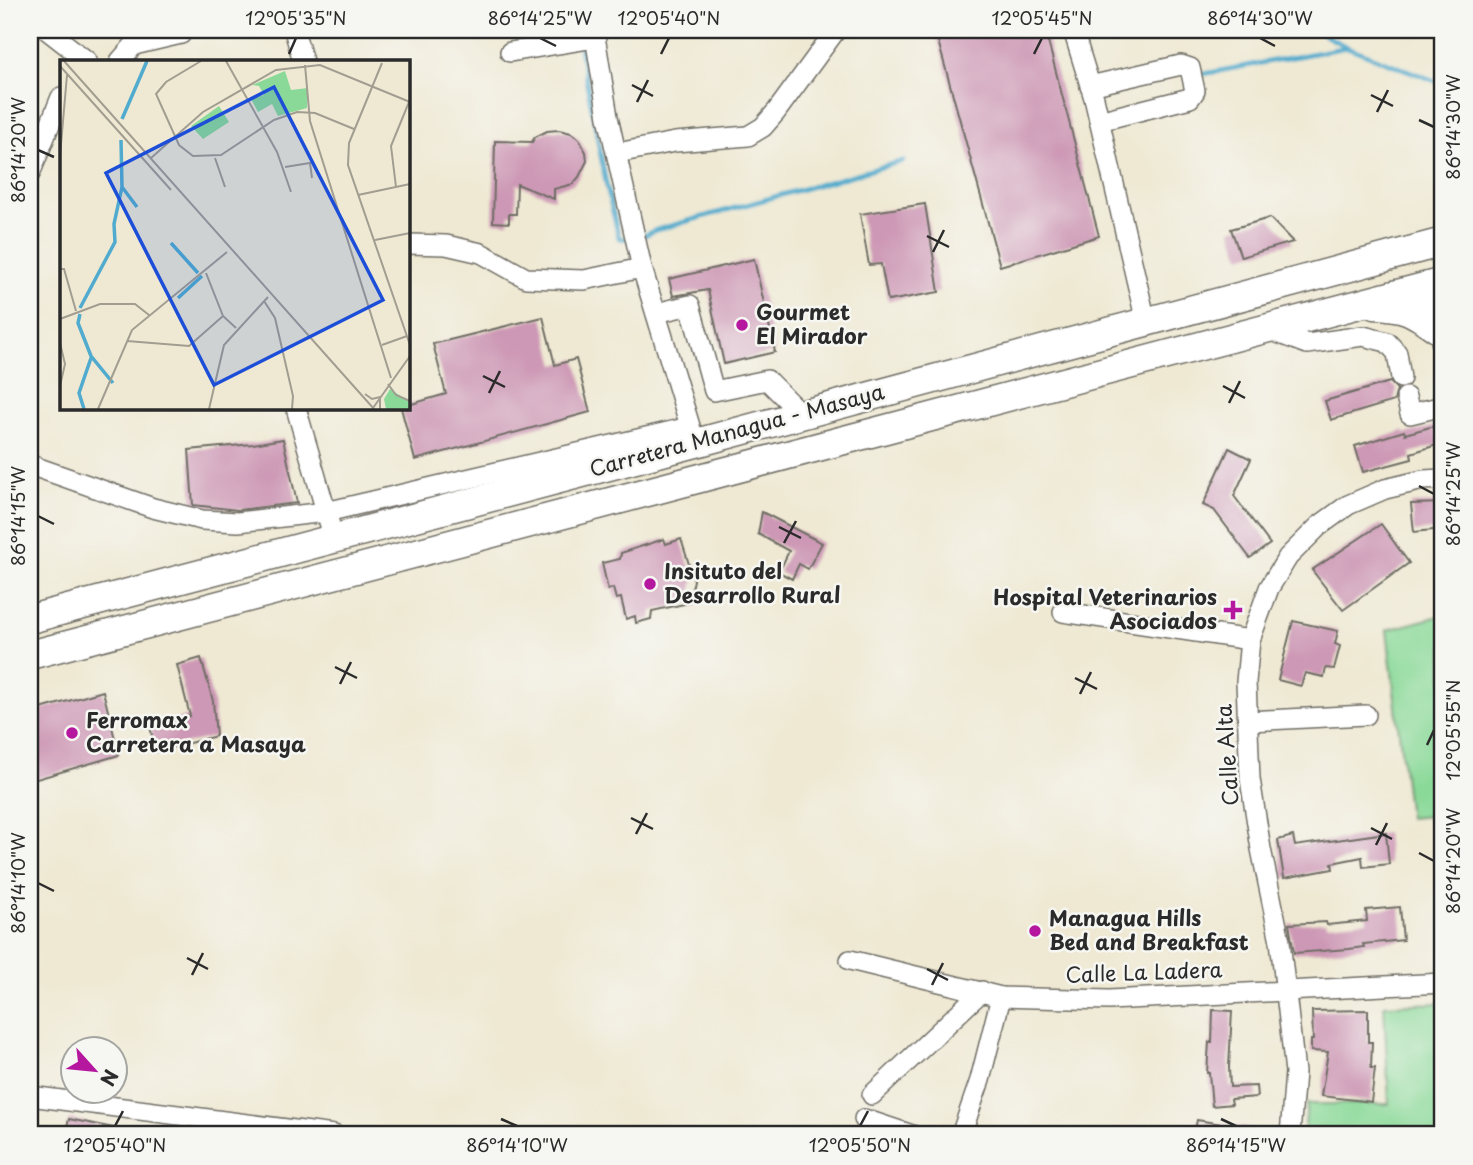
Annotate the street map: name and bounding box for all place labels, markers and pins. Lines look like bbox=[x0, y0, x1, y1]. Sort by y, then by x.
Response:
place label: Gourmet El Mirador bbox=[756, 295, 868, 351]
marker: Gourmet El Mirador bbox=[734, 317, 750, 333]
place label: Insituto del Desarrollo Rural bbox=[664, 554, 840, 610]
marker: Insituto del Desarrollo Rural bbox=[642, 576, 658, 592]
place label: Hospital Veterinarios Asociados bbox=[993, 580, 1217, 636]
marker: Hospital Veterinarios Asociados bbox=[1223, 600, 1243, 620]
place label: Ferromax Carretera a Masaya bbox=[86, 703, 306, 759]
marker: Ferromax Carretera a Masaya bbox=[64, 725, 80, 741]
place label: Managua Hills Bed and Breakfast bbox=[1049, 901, 1249, 957]
marker: Managua Hills Bed and Breakfast bbox=[1027, 923, 1043, 939]

